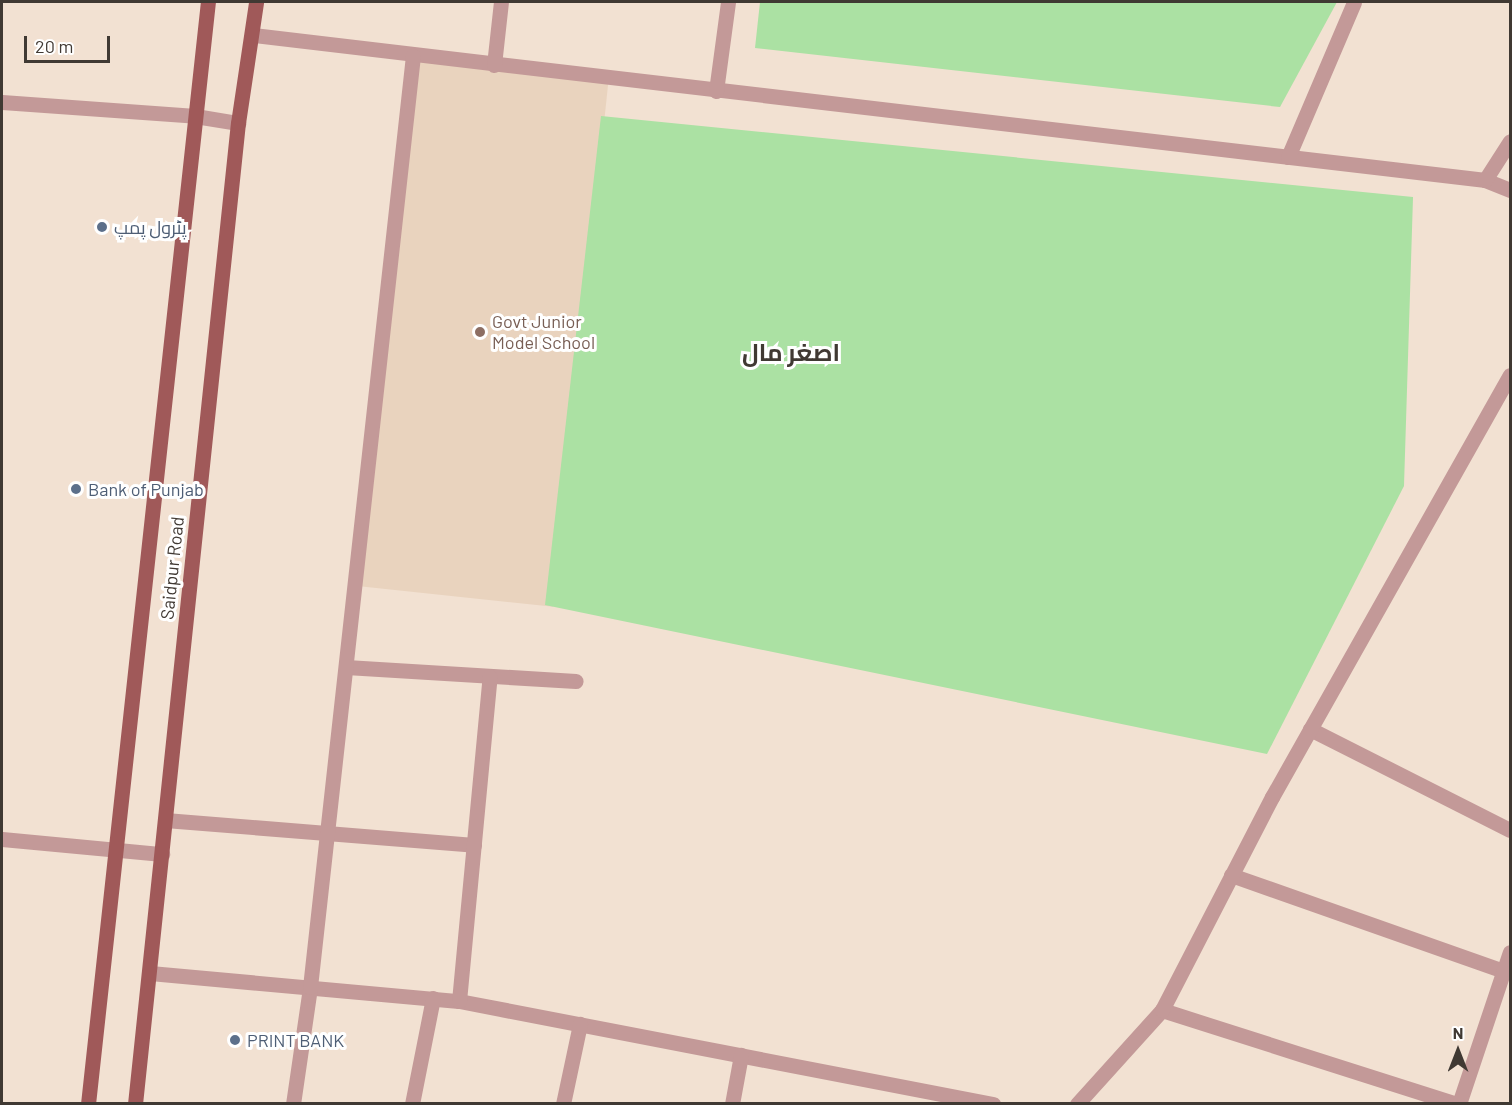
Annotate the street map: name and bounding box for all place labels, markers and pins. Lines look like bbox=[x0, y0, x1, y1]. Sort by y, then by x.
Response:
place label: پٹرول پمپ bbox=[114, 216, 187, 238]
marker: پٹرول پمپ bbox=[95, 220, 109, 234]
place label: Govt Junior Model School bbox=[492, 311, 595, 354]
marker: Govt Junior Model School bbox=[473, 325, 487, 339]
place label: Bank of Punjab bbox=[88, 478, 204, 500]
marker: Bank of Punjab bbox=[69, 482, 83, 496]
place label: PRINT BANK bbox=[247, 1029, 344, 1051]
marker: PRINT BANK bbox=[228, 1033, 242, 1047]

